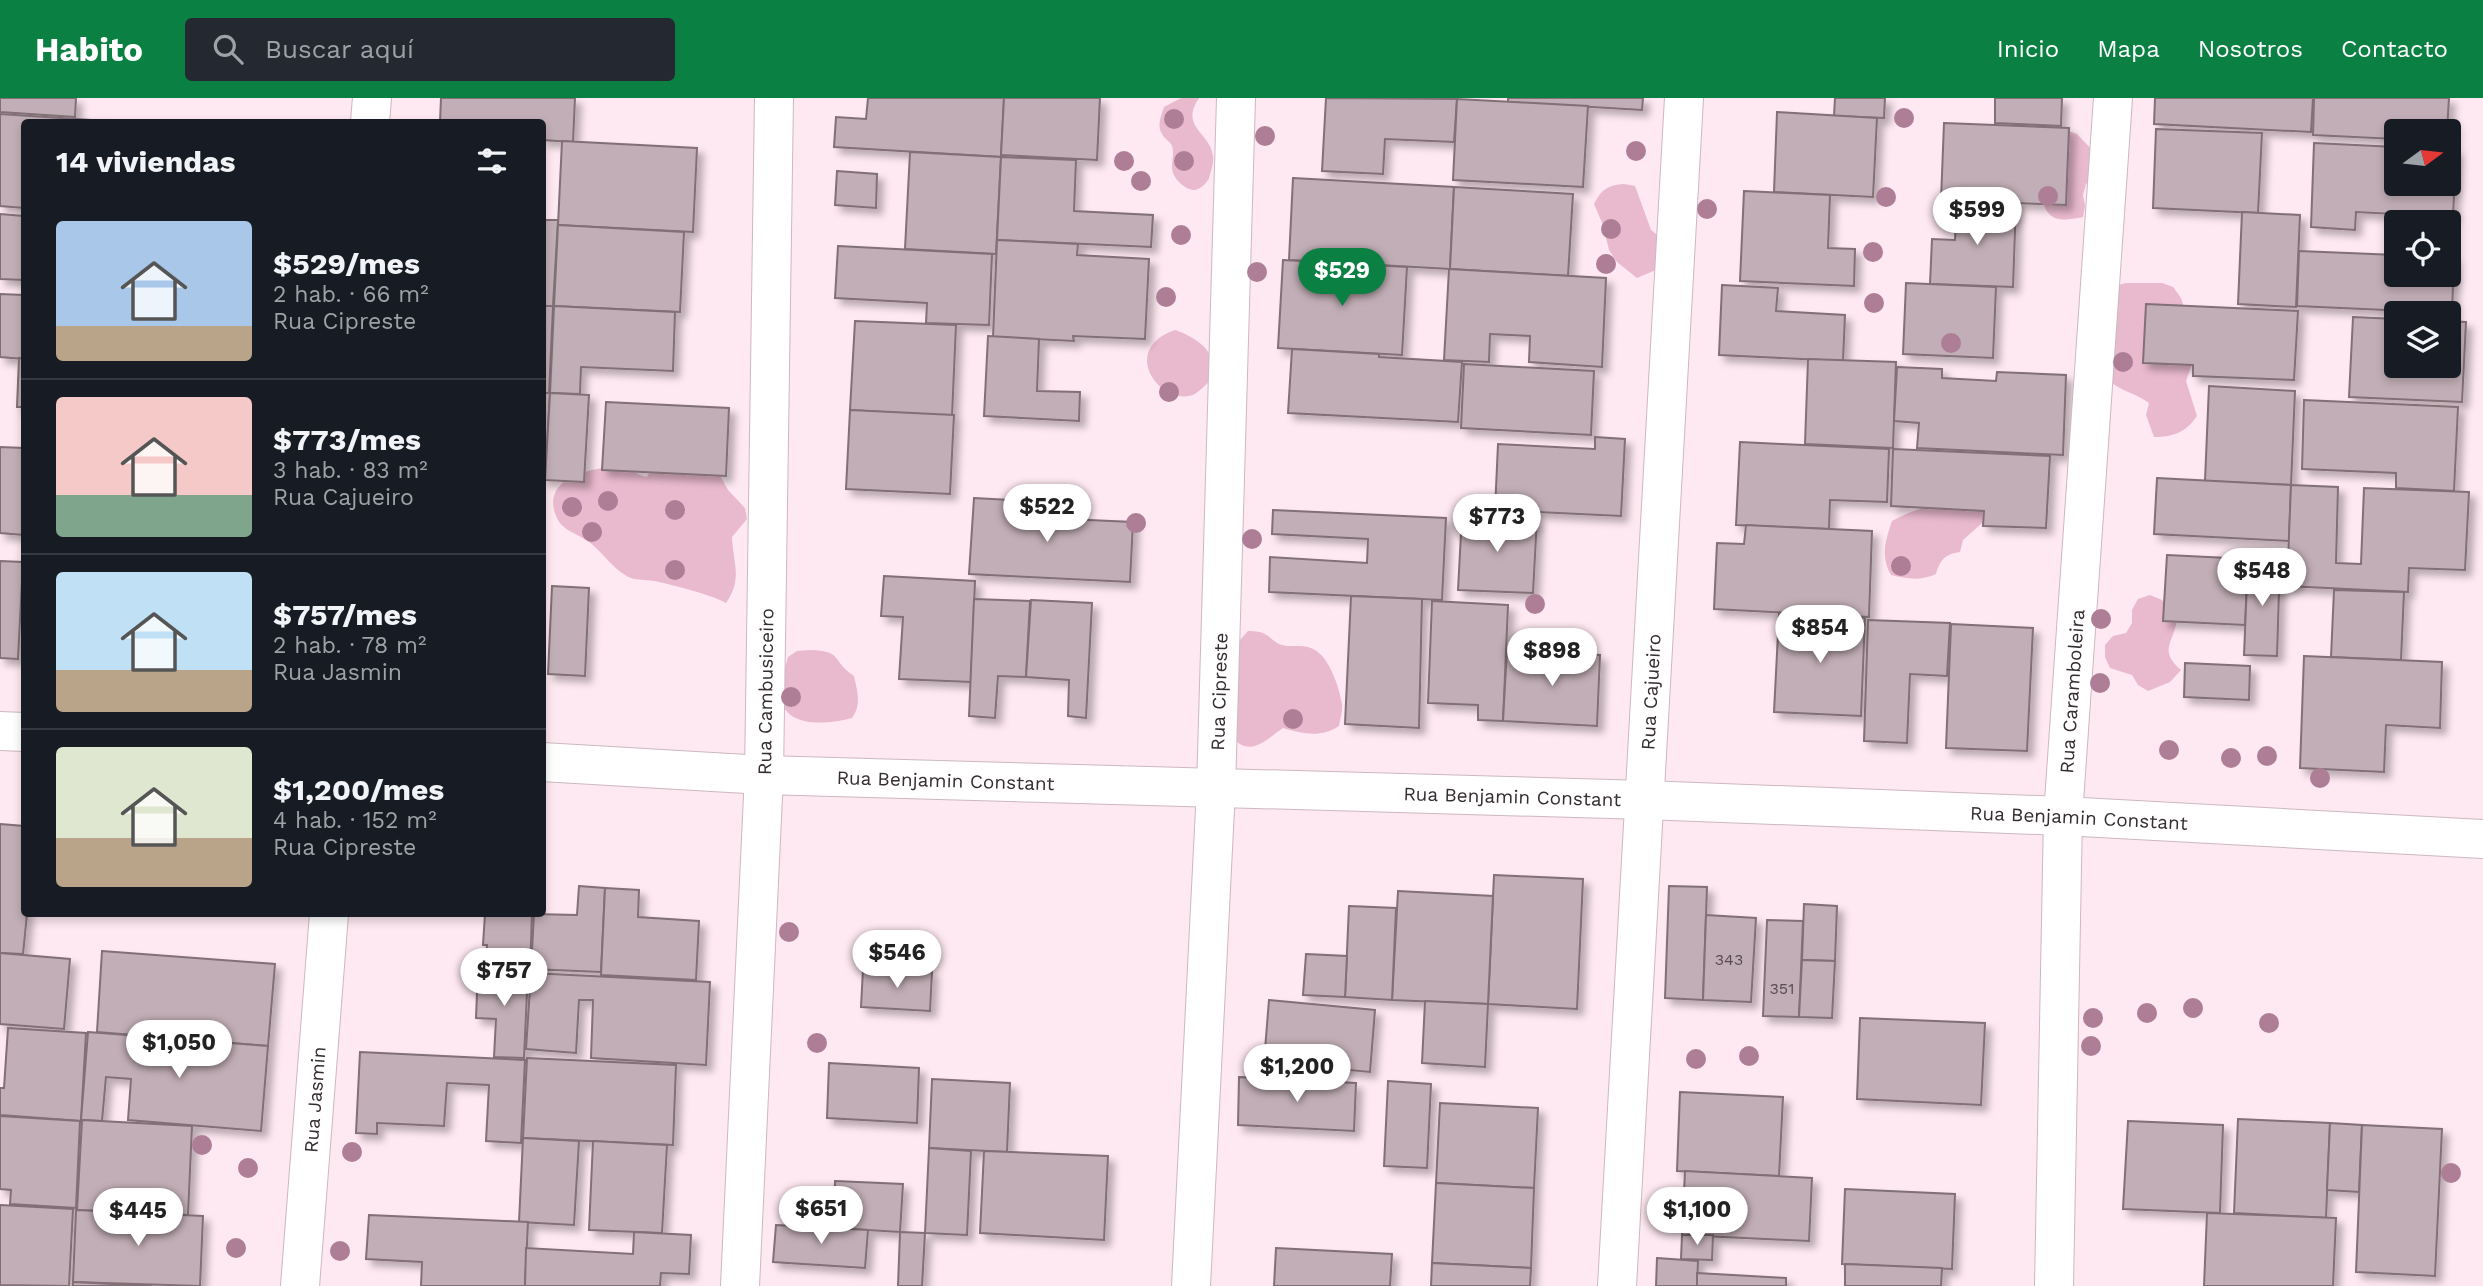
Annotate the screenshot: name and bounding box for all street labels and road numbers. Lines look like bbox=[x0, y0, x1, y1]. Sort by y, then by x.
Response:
street label: Rua Cambusiceiro bbox=[752, 608, 778, 775]
street label: Rua Caramboleira bbox=[2054, 608, 2089, 774]
street label: Rua Cipreste bbox=[1206, 632, 1232, 751]
street label: Rua Cajueiro bbox=[1636, 633, 1665, 751]
street label: Rua Benjamin Constant bbox=[836, 766, 1055, 795]
street label: Rua Benjamin Constant bbox=[1403, 782, 1622, 811]
street label: Rua Benjamin Constant bbox=[1970, 801, 2188, 834]
street label: Rua Jasmin bbox=[299, 1045, 330, 1154]

